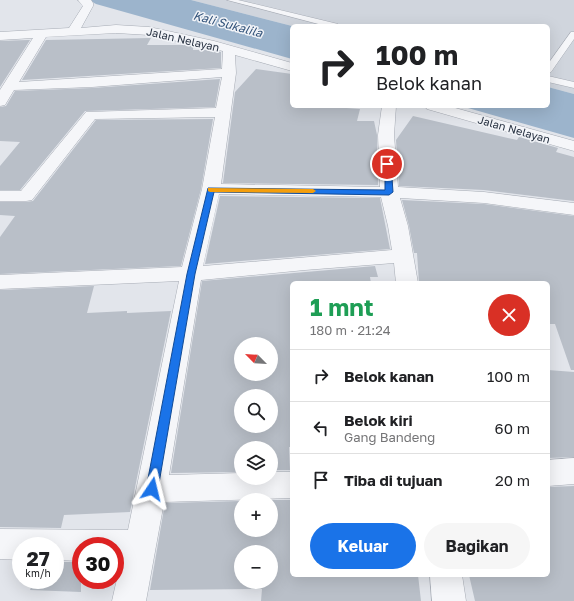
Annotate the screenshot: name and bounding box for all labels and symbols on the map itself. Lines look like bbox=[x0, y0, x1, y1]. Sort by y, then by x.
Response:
water label: Kali Sukalila bbox=[192, 8, 265, 41]
street label: Jalan Nelayan bbox=[145, 24, 221, 54]
street label: Jalan Nelayan bbox=[476, 112, 552, 146]
pin bbox=[370, 147, 404, 181]
north arrow bbox=[234, 337, 278, 381]
position arrow bbox=[131, 468, 173, 510]
speed limit sign: 30 bbox=[72, 537, 124, 589]

